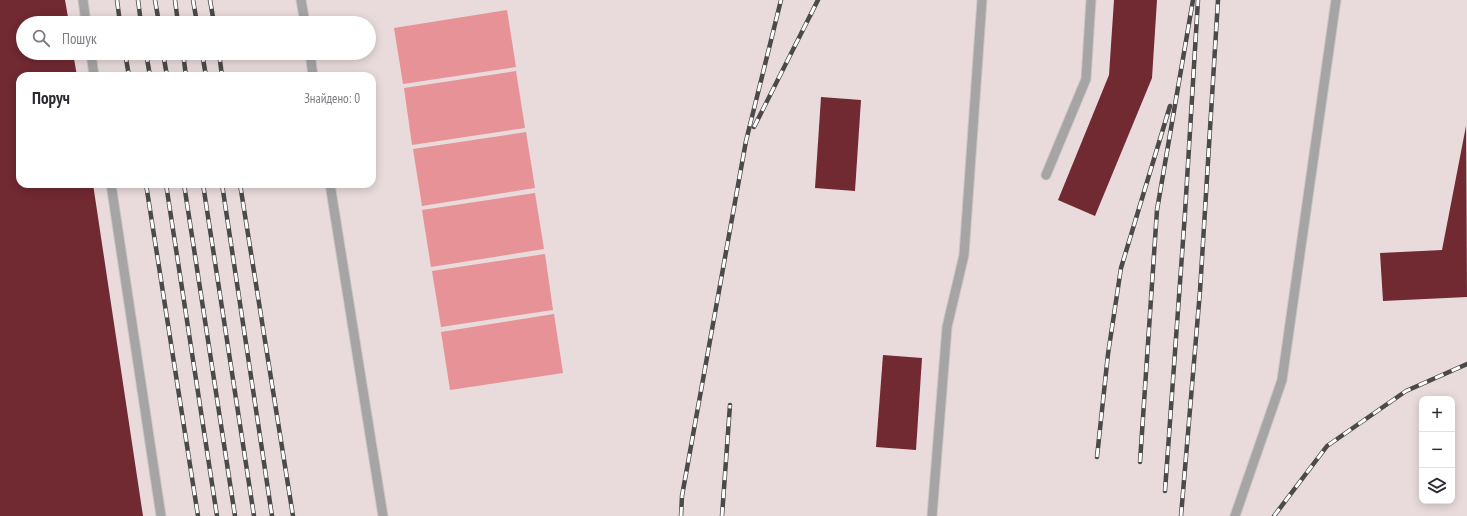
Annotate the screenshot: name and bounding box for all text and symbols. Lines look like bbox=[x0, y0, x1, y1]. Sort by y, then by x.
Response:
search box bbox=[16, 16, 376, 60]
icon: search bbox=[30, 27, 52, 49]
text: Пошук bbox=[62, 29, 97, 48]
text: Поруч bbox=[32, 87, 70, 109]
text: Знайдено: 0 bbox=[304, 90, 360, 107]
map controls bbox=[1419, 396, 1455, 504]
button: + bbox=[1419, 396, 1455, 432]
button: − bbox=[1419, 432, 1455, 468]
button: layers bbox=[1419, 468, 1455, 504]

